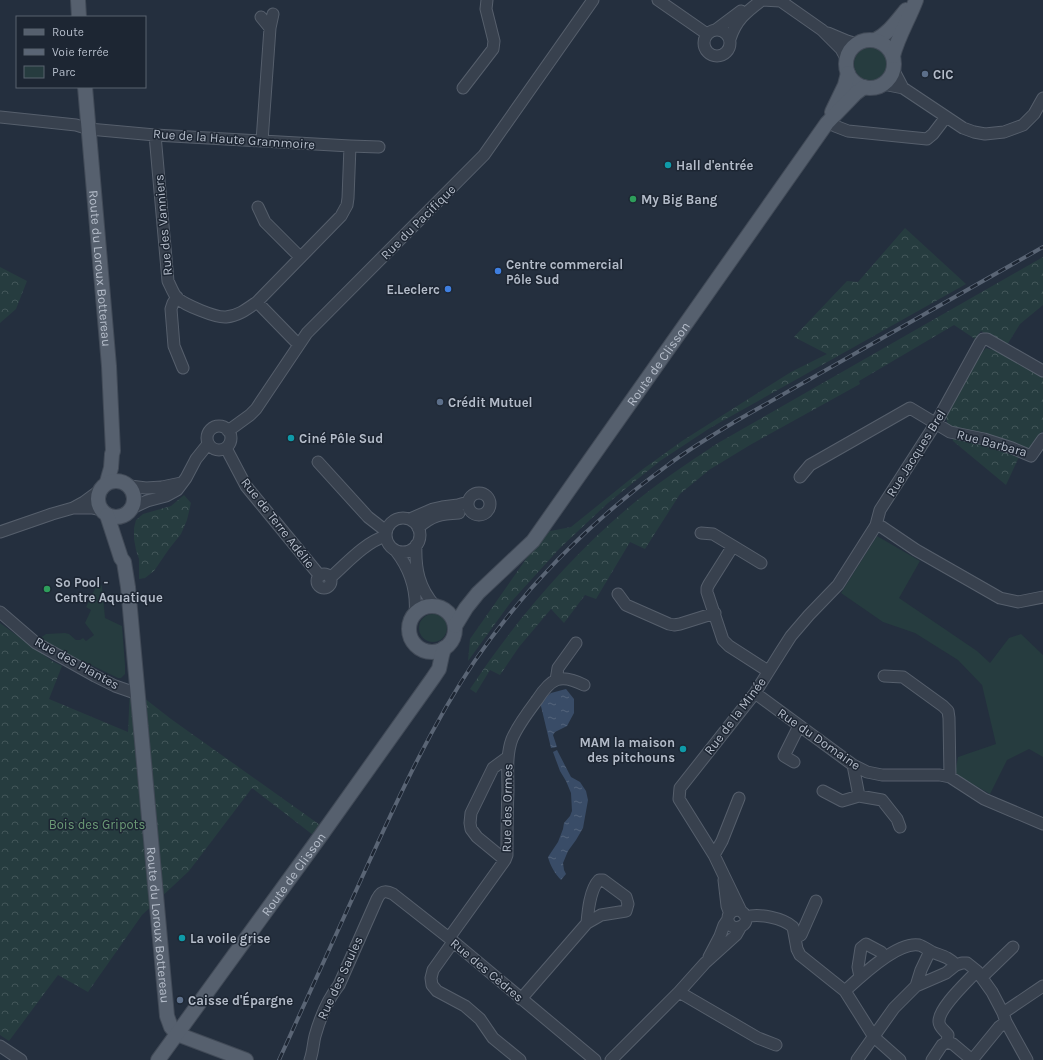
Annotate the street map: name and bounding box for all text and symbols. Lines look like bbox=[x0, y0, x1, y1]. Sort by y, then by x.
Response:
legend bbox=[16, 16, 146, 88]
text: Route bbox=[52, 25, 84, 39]
text: Voie ferrée bbox=[52, 45, 109, 59]
text: Parc bbox=[52, 65, 76, 79]
place label: CIC bbox=[933, 67, 953, 82]
marker: CIC bbox=[920, 69, 930, 79]
street label: Rue de la Haute Grammoire bbox=[153, 126, 316, 152]
place label: Hall d'entrée bbox=[676, 158, 753, 173]
marker: Hall d'entrée bbox=[663, 160, 673, 170]
street label: Rue des Vanniers bbox=[151, 174, 175, 276]
street label: Rue du Pacifique bbox=[377, 181, 459, 263]
street label: Route du Loroux Bottereau bbox=[86, 189, 115, 347]
place label: My Big Bang bbox=[641, 192, 718, 207]
marker: My Big Bang bbox=[628, 194, 638, 204]
place label: Centre commercial Pôle Sud bbox=[506, 257, 623, 287]
marker: Centre commercial Pôle Sud bbox=[493, 266, 503, 276]
place label: E.Leclerc bbox=[387, 282, 440, 297]
marker: E.Leclerc bbox=[443, 284, 453, 294]
street label: Route de Clisson bbox=[623, 319, 693, 408]
place label: Crédit Mutuel bbox=[448, 395, 533, 410]
marker: Crédit Mutuel bbox=[435, 397, 445, 407]
street label: Rue Jacques Brel bbox=[883, 407, 950, 500]
street label: Rue Barbara bbox=[955, 426, 1029, 460]
place label: Ciné Pôle Sud bbox=[299, 431, 383, 446]
marker: Ciné Pôle Sud bbox=[286, 433, 296, 443]
street label: Rue de Terre Adélie bbox=[238, 475, 318, 571]
place label: So Pool - Centre Aquatique bbox=[55, 575, 163, 606]
marker: So Pool - Centre Aquatique bbox=[42, 584, 52, 594]
street label: Rue des Plantes bbox=[32, 634, 122, 692]
street label: Rue de la Minée bbox=[701, 674, 769, 758]
street label: Rue du Domaine bbox=[775, 705, 864, 773]
place label: MAM la maison des pitchouns bbox=[579, 735, 675, 765]
marker: MAM la maison des pitchouns bbox=[678, 744, 688, 754]
street label: Rue des Ormes bbox=[499, 763, 515, 852]
park label: Bois des Gripots bbox=[49, 817, 145, 832]
street label: Route de Clisson bbox=[258, 829, 328, 918]
street label: Route du Loroux Bottereau bbox=[144, 846, 173, 1004]
place label: La voile grise bbox=[190, 931, 271, 946]
marker: La voile grise bbox=[177, 933, 187, 943]
street label: Rue des Saules bbox=[314, 934, 366, 1022]
street label: Rue des Cèdres bbox=[448, 935, 527, 1005]
place label: Caisse d'Épargne bbox=[188, 991, 293, 1008]
marker: Caisse d'Épargne bbox=[175, 995, 185, 1005]

